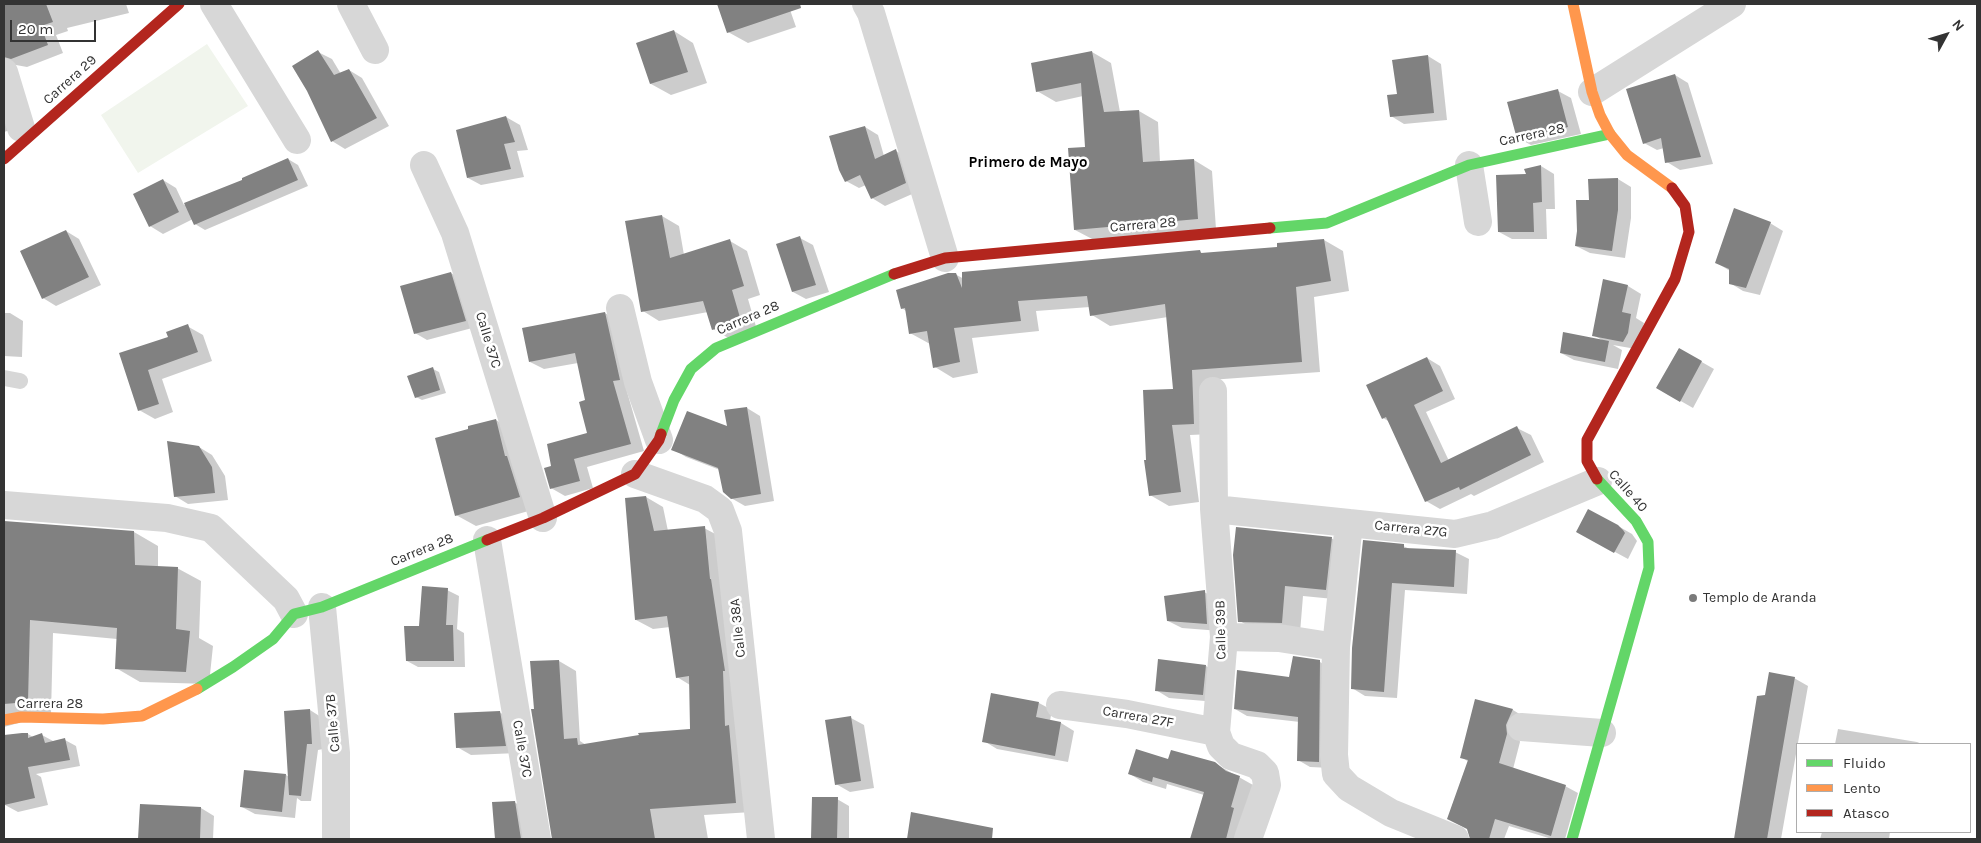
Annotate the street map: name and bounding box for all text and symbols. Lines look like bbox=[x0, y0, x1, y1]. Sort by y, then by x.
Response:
scale bar bbox=[12, 10, 99, 42]
north arrow bbox=[1921, 10, 1971, 60]
text: N bbox=[1948, 16, 1968, 34]
text: 20 m bbox=[18, 20, 53, 38]
street label: Carrera 29 bbox=[40, 52, 100, 108]
street label: Carrera 28 bbox=[1498, 120, 1566, 150]
district label: Primero de Mayo bbox=[969, 154, 1087, 172]
street label: Carrera 28 bbox=[1109, 214, 1177, 236]
street label: Carrera 28 bbox=[714, 297, 782, 339]
street label: Calle 37C bbox=[471, 310, 505, 370]
street label: Calle 40 bbox=[1605, 466, 1651, 516]
street label: Carrera 27G bbox=[1374, 517, 1448, 541]
street label: Carrera 28 bbox=[388, 530, 456, 570]
place label: Templo de Aranda bbox=[1703, 590, 1816, 606]
marker: Templo de Aranda bbox=[1687, 592, 1699, 604]
street label: Calle 38A bbox=[727, 598, 749, 658]
street label: Calle 39B bbox=[1212, 600, 1230, 660]
street label: Calle 37B bbox=[322, 693, 344, 753]
street label: Carrera 28 bbox=[17, 696, 83, 712]
street label: Carrera 27F bbox=[1101, 703, 1175, 731]
street label: Calle 37C bbox=[509, 719, 535, 779]
legend bbox=[1796, 743, 1971, 833]
text: Fluido bbox=[1843, 754, 1886, 772]
text: Lento bbox=[1843, 779, 1881, 797]
text: Atasco bbox=[1843, 804, 1889, 822]

